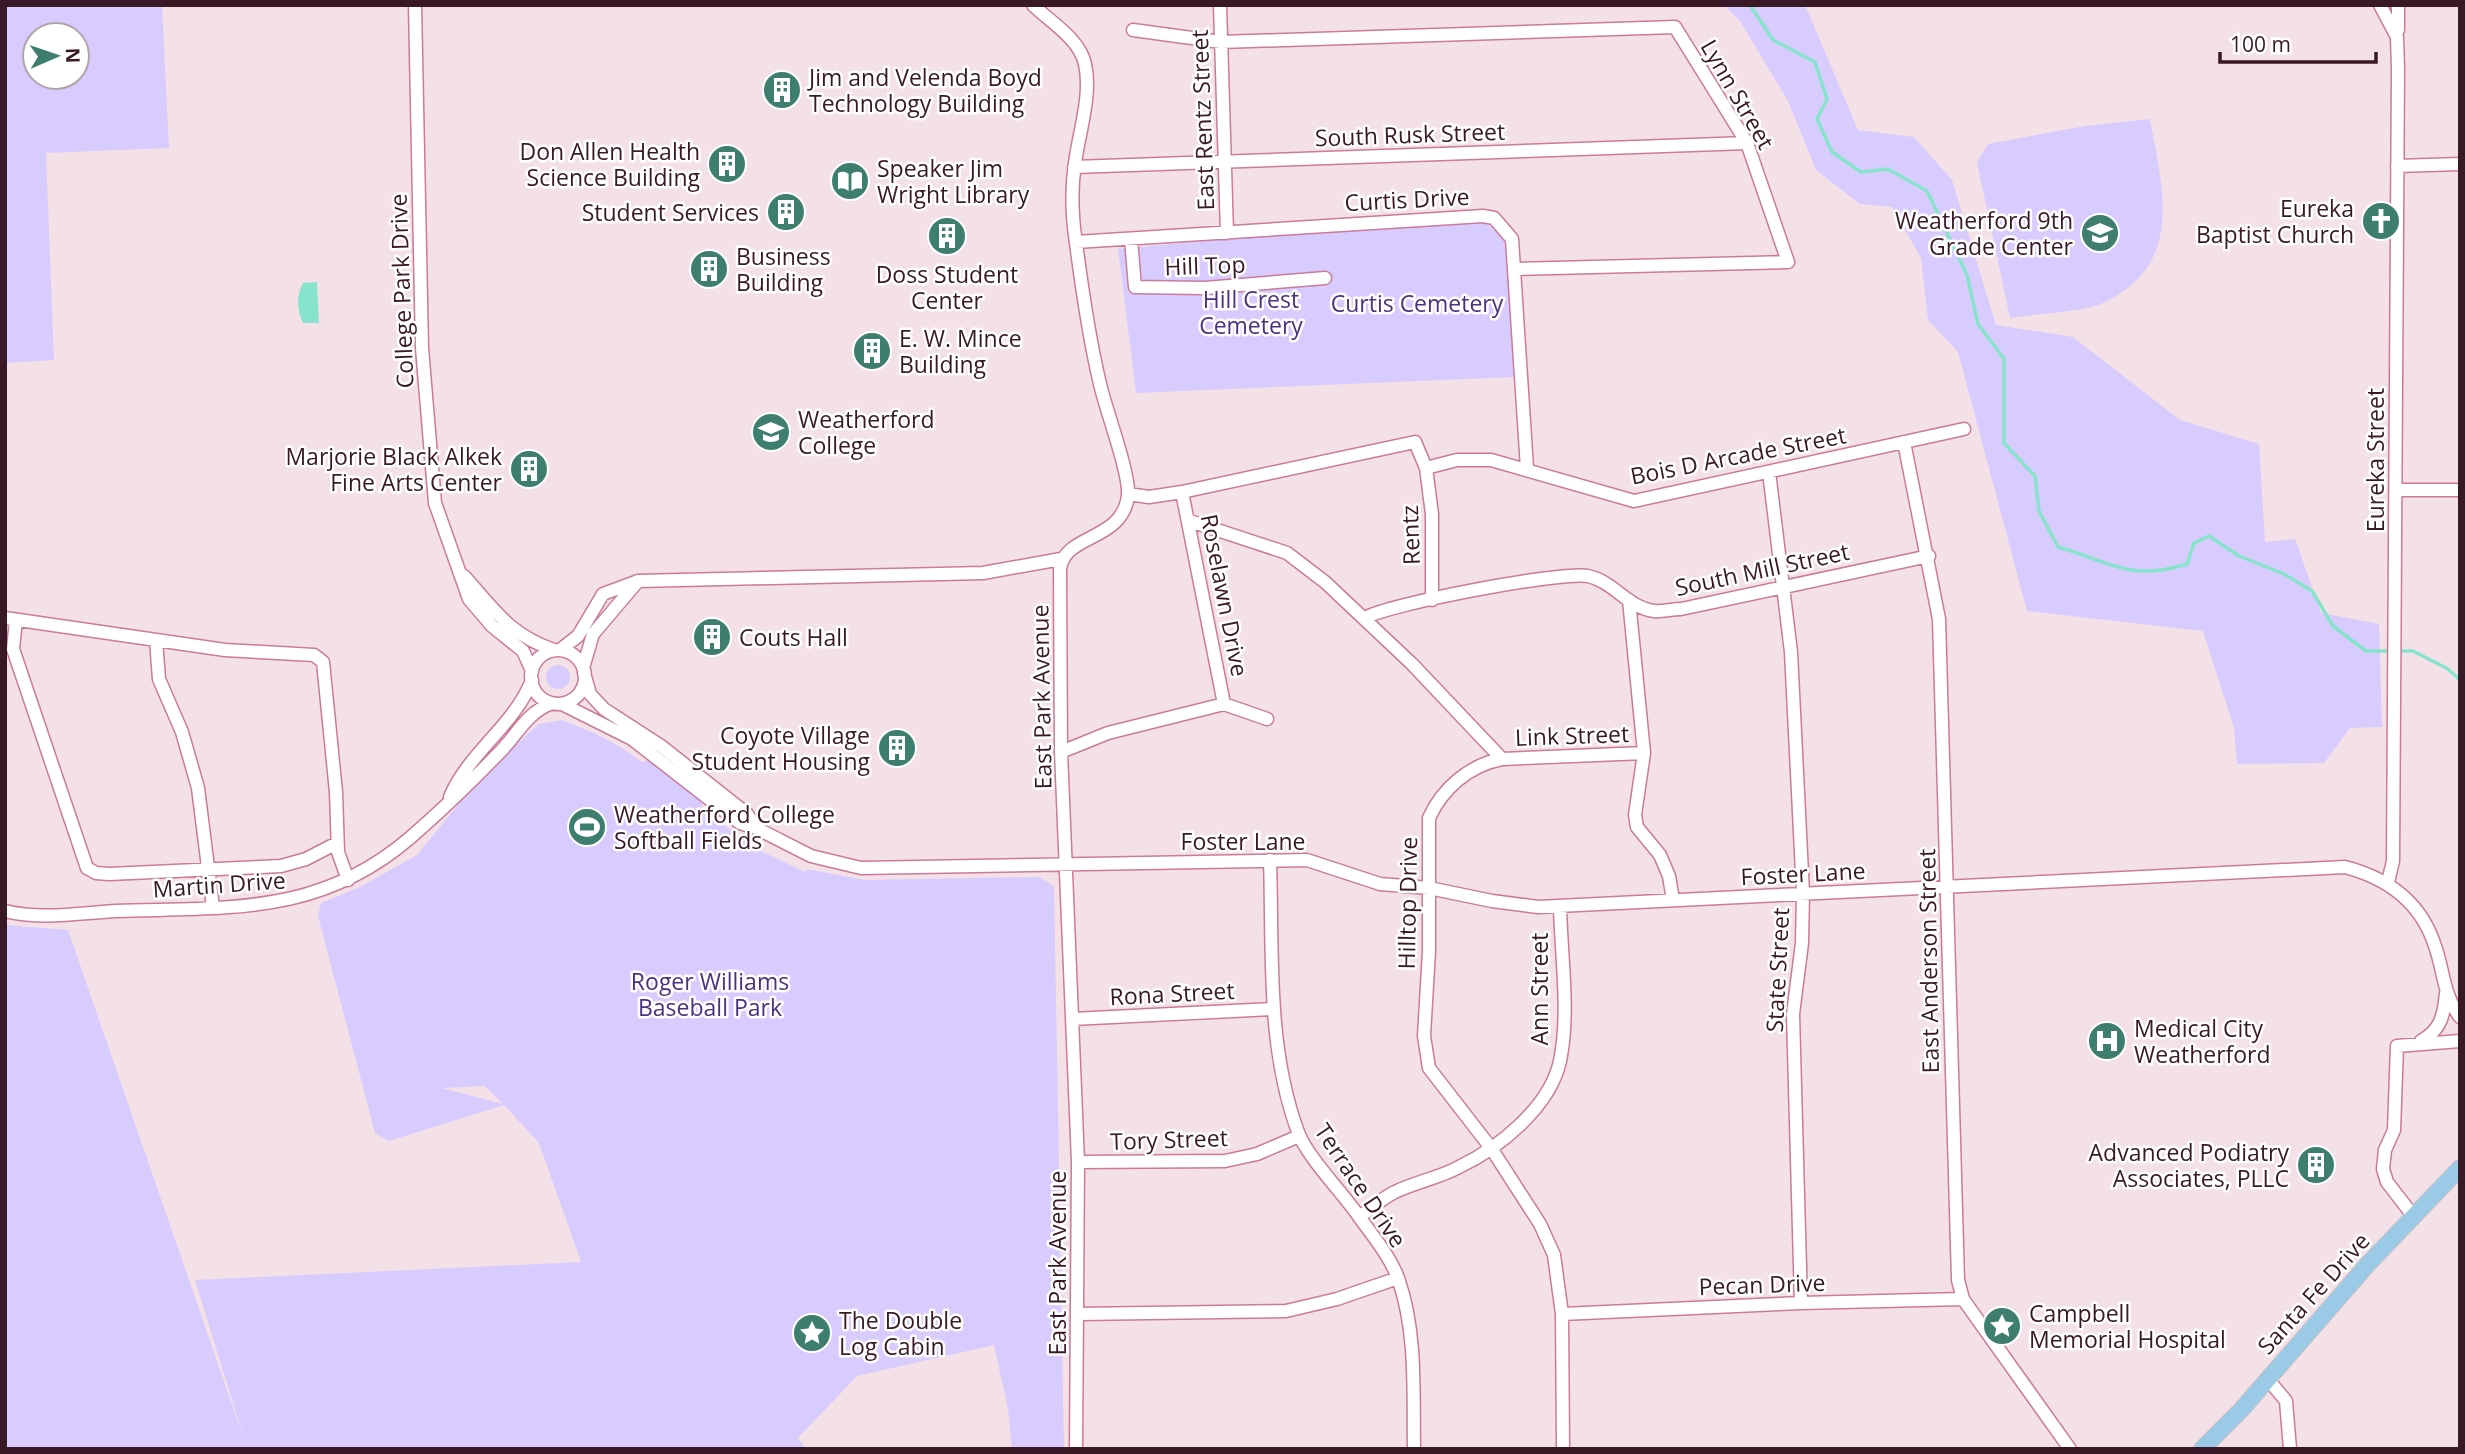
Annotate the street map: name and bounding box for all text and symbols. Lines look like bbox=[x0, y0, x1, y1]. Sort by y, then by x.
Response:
north arrow bbox=[21, 21, 91, 91]
scale bar bbox=[2220, 21, 2376, 65]
street label: East Rentz Street bbox=[1183, 29, 1221, 211]
text: 100 m bbox=[2230, 30, 2291, 58]
street label: Lynn Street bbox=[1694, 33, 1782, 155]
text: N bbox=[60, 47, 86, 64]
place label: Jim and Velenda Boyd Technology Building bbox=[807, 61, 1042, 119]
building icon: Jim and Velenda Boyd Technology Building bbox=[761, 69, 803, 111]
street label: South Rusk Street bbox=[1314, 115, 1506, 153]
place label: Don Allen Health Science Building bbox=[519, 135, 700, 193]
building icon: Don Allen Health Science Building bbox=[706, 143, 748, 185]
place label: Speaker Jim Wright Library bbox=[877, 152, 1030, 210]
library icon: Speaker Jim Wright Library bbox=[829, 160, 871, 202]
street label: Curtis Drive bbox=[1344, 180, 1470, 218]
building icon: Student Services bbox=[765, 191, 807, 233]
place label: Eureka Baptist Church bbox=[2196, 192, 2354, 250]
street label: College Park Drive bbox=[382, 193, 420, 389]
place label: Student Services bbox=[582, 196, 759, 228]
church icon: Eureka Baptist Church bbox=[2360, 200, 2402, 242]
place label: Weatherford 9th Grade Center bbox=[1895, 204, 2074, 262]
school or university icon: Weatherford 9th Grade Center bbox=[2079, 212, 2121, 254]
building icon: Doss Student Center bbox=[926, 215, 968, 257]
place label: Business Building bbox=[736, 240, 831, 298]
building icon: Business Building bbox=[688, 248, 730, 290]
street label: Hill Top bbox=[1164, 248, 1246, 282]
place label: Doss Student Center bbox=[876, 258, 1018, 316]
park label: Hill Crest Cemetery bbox=[1199, 283, 1303, 341]
park label: Curtis Cemetery bbox=[1331, 287, 1504, 319]
place label: E. W. Mince Building bbox=[899, 322, 1022, 380]
building icon: E. W. Mince Building bbox=[851, 330, 893, 372]
street label: Eureka Street bbox=[2359, 388, 2391, 532]
place label: Weatherford College bbox=[798, 403, 935, 461]
school or university icon: Weatherford College bbox=[750, 411, 792, 453]
street label: Bois D Arcade Street bbox=[1627, 418, 1849, 492]
place label: Marjorie Black Alkek Fine Arts Center bbox=[285, 440, 503, 498]
building icon: Marjorie Black Alkek Fine Arts Center bbox=[508, 448, 550, 490]
street label: Rentz bbox=[1393, 504, 1427, 566]
street label: Roselawn Drive bbox=[1194, 511, 1256, 679]
street label: South Mill Street bbox=[1672, 535, 1852, 603]
street label: East Park Avenue bbox=[1023, 604, 1059, 790]
building icon: Couts Hall bbox=[691, 616, 733, 658]
place label: Couts Hall bbox=[739, 621, 848, 653]
street label: Link Street bbox=[1514, 717, 1630, 753]
place label: Coyote Village Student Housing bbox=[692, 719, 870, 777]
building icon: Coyote Village Student Housing bbox=[876, 727, 918, 769]
place label: Weatherford College Softball Fields bbox=[614, 798, 835, 856]
sports icon: Weatherford College Softball Fields bbox=[566, 806, 608, 848]
street label: Foster Lane bbox=[1181, 825, 1305, 857]
street label: Hilltop Drive bbox=[1390, 836, 1424, 970]
street label: East Anderson Street bbox=[1910, 848, 1946, 1074]
street label: Foster Lane bbox=[1740, 854, 1866, 892]
street label: Martin Drive bbox=[151, 863, 287, 905]
street label: State Street bbox=[1758, 907, 1796, 1033]
street label: Ann Street bbox=[1523, 933, 1555, 1045]
park label: Roger Williams Baseball Park bbox=[631, 965, 789, 1023]
street label: Rona Street bbox=[1109, 974, 1235, 1012]
place label: Medical City Weatherford bbox=[2134, 1012, 2271, 1070]
hospital icon: Medical City Weatherford bbox=[2086, 1020, 2128, 1062]
street label: Terrace Drive bbox=[1308, 1117, 1414, 1253]
street label: Tory Street bbox=[1110, 1121, 1228, 1157]
place label: Advanced Podiatry Associates, PLLC bbox=[2089, 1136, 2289, 1194]
building icon: Advanced Podiatry Associates, PLLC bbox=[2295, 1144, 2337, 1186]
street label: East Park Avenue bbox=[1041, 1171, 1073, 1355]
street label: Santa Fe Drive bbox=[2250, 1225, 2376, 1361]
street label: Pecan Drive bbox=[1698, 1266, 1826, 1302]
place label: Campbell Memorial Hospital bbox=[2029, 1297, 2226, 1355]
place label: The Double Log Cabin bbox=[839, 1304, 962, 1362]
place icon: Campbell Memorial Hospital bbox=[1981, 1305, 2023, 1347]
place icon: The Double Log Cabin bbox=[791, 1312, 833, 1354]

